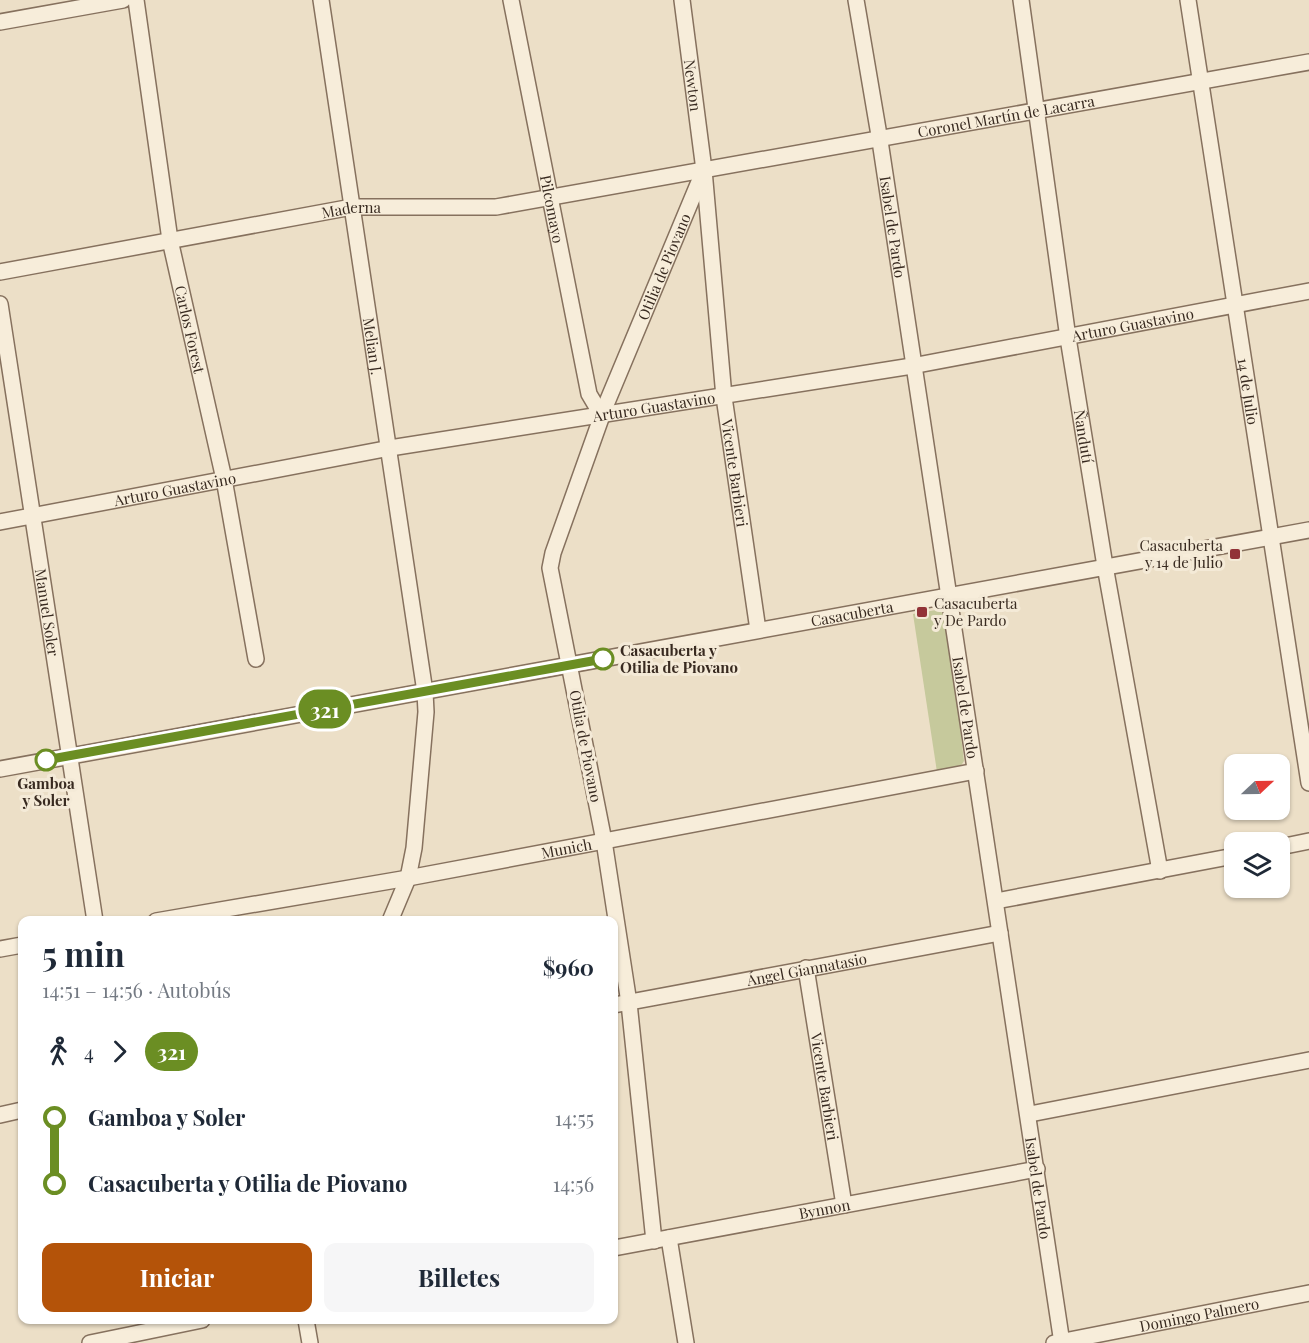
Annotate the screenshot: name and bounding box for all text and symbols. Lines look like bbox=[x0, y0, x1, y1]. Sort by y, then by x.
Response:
street label: Newton bbox=[680, 58, 706, 112]
street label: Coronel Martín de Lacarra bbox=[916, 90, 1097, 142]
street label: Pilcomayo bbox=[536, 173, 569, 245]
street label: Isabel de Pardo bbox=[875, 175, 911, 279]
street label: Maderna bbox=[320, 197, 382, 222]
street label: Otilia de Piovano bbox=[632, 210, 695, 323]
street label: Carlos Forest bbox=[171, 284, 210, 376]
street label: Arturo Guastavino bbox=[1069, 303, 1195, 346]
street label: Melian J. bbox=[359, 316, 387, 376]
street label: 14 de Julio bbox=[1233, 357, 1263, 426]
street label: Arturo Guastavino bbox=[590, 387, 716, 426]
street label: Ñandutí bbox=[1070, 408, 1098, 465]
street label: Vicente Barbieri bbox=[717, 417, 753, 529]
street label: Arturo Guastavino bbox=[111, 467, 238, 510]
place label: Casacuberta y 14 de Julio bbox=[1140, 535, 1224, 572]
marker: Casacuberta y 14 de Julio bbox=[1228, 547, 1242, 561]
street label: Manuel Soler bbox=[31, 567, 64, 658]
place label: Casacuberta y De Pardo bbox=[933, 593, 1018, 630]
street label: Casacuberta bbox=[809, 596, 895, 631]
marker: Casacuberta y De Pardo bbox=[915, 605, 929, 619]
place label: Casacuberta y Otilia de Piovano bbox=[620, 640, 738, 677]
marker: Casacuberta y Otilia de Piovano bbox=[592, 648, 614, 670]
street label: Isabel de Pardo bbox=[948, 655, 983, 760]
street label: Otilia de Piovano bbox=[565, 688, 607, 804]
line badge: 321 bbox=[290, 690, 360, 728]
text: 321 bbox=[310, 695, 340, 723]
marker: Gamboa y Soler bbox=[35, 749, 57, 771]
north arrow bbox=[1224, 754, 1290, 820]
map controls bbox=[1224, 754, 1290, 898]
place label: Gamboa y Soler bbox=[17, 773, 75, 810]
button: layers bbox=[1224, 832, 1290, 898]
street label: Munich bbox=[540, 834, 594, 863]
text: 5 min bbox=[42, 931, 125, 975]
street label: Ángel Giannatasio bbox=[744, 948, 868, 990]
text: $960 bbox=[543, 952, 594, 982]
text: 14:51 – 14:56 · Autobús bbox=[42, 976, 231, 1003]
street label: Vicente Barbieri bbox=[806, 1030, 844, 1142]
icon: walk bbox=[42, 1035, 75, 1068]
icon: forward bbox=[103, 1035, 136, 1068]
text: 321 bbox=[157, 1037, 186, 1065]
text: 4 bbox=[84, 1038, 94, 1065]
text: Gamboa y Soler bbox=[88, 1102, 245, 1132]
text: 14:55 bbox=[555, 1104, 594, 1131]
street label: Isabel de Pardo bbox=[1021, 1136, 1056, 1240]
text: Casacuberta y Otilia de Piovano bbox=[88, 1168, 407, 1198]
text: 14:56 bbox=[553, 1170, 594, 1197]
street label: Bynnon bbox=[797, 1194, 852, 1223]
button: Iniciar bbox=[42, 1243, 312, 1312]
button: Billetes bbox=[324, 1243, 594, 1312]
street label: Domingo Palmero bbox=[1138, 1293, 1261, 1336]

